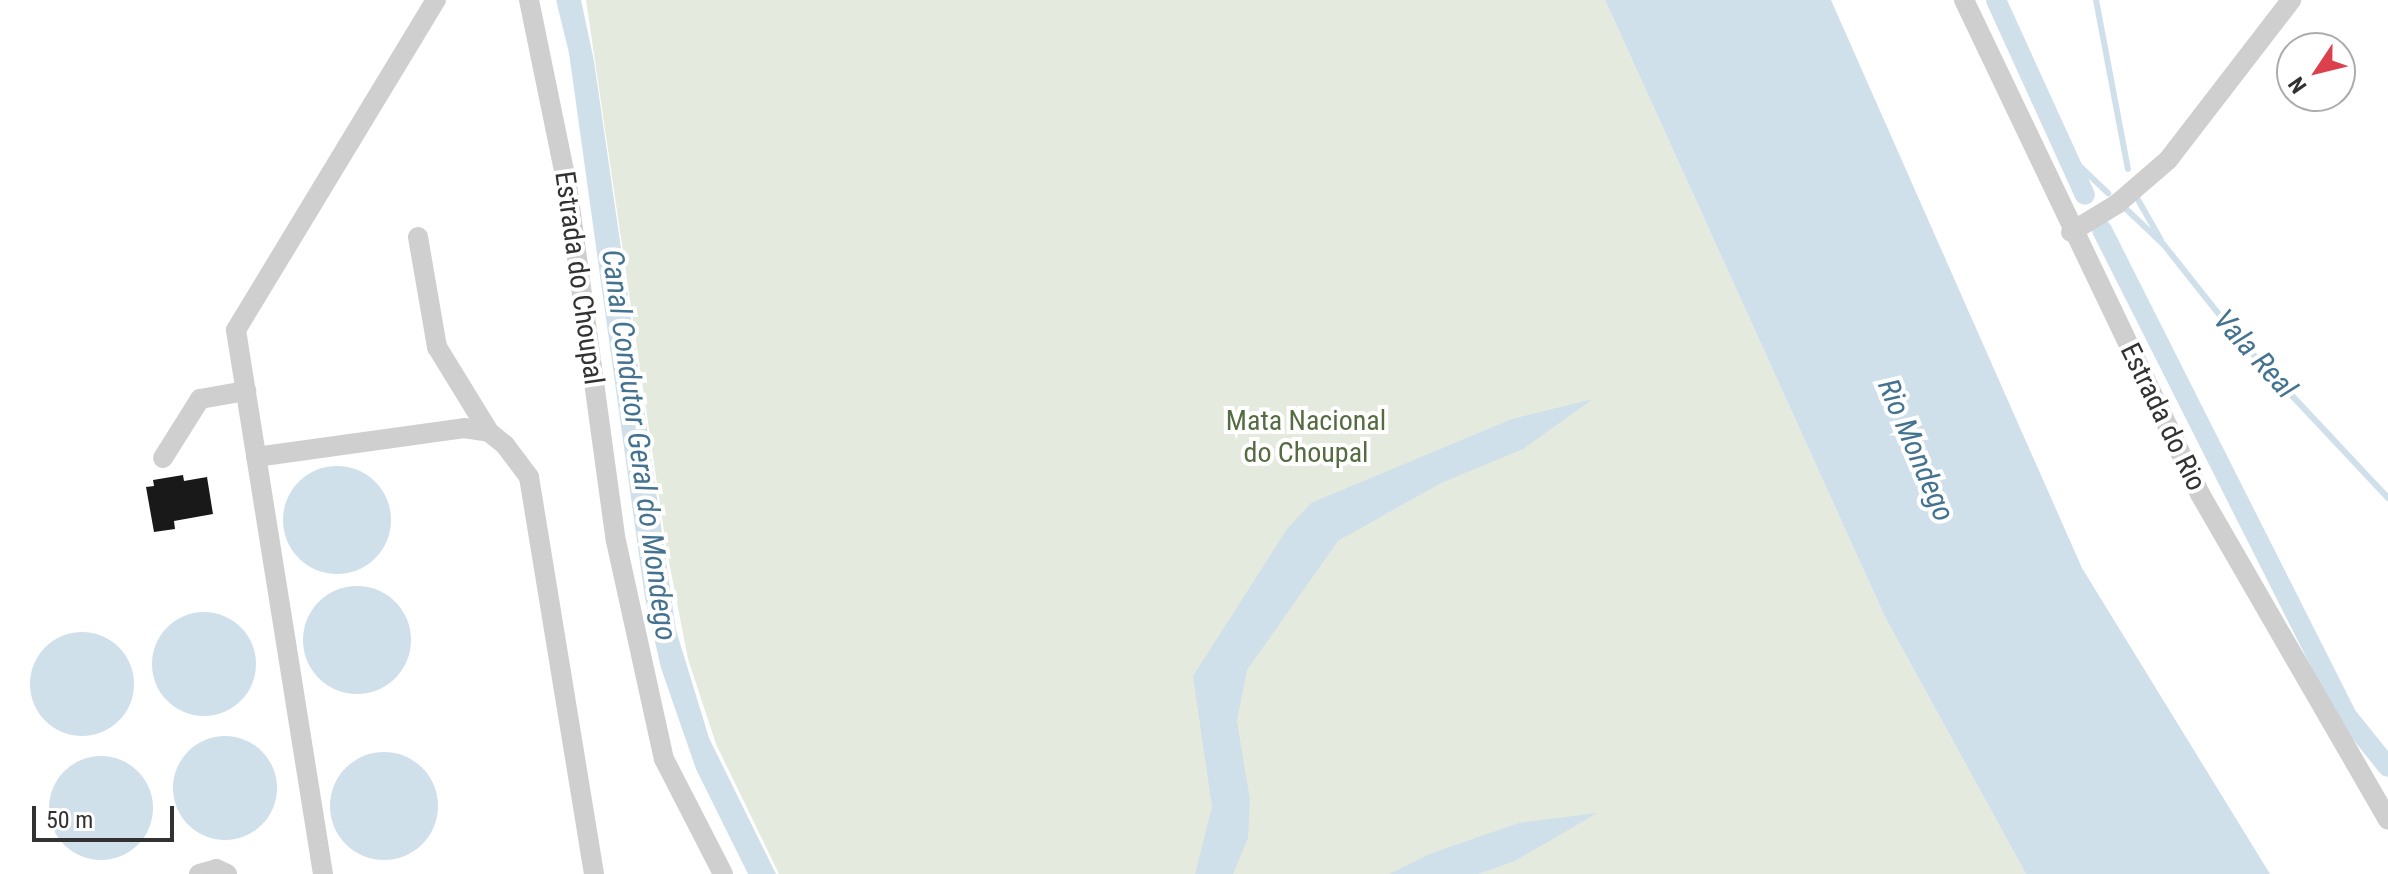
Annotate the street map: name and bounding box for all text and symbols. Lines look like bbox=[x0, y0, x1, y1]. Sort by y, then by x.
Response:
north arrow bbox=[2276, 32, 2356, 112]
text: N bbox=[2283, 72, 2312, 98]
street label: Estrada do Choupal bbox=[547, 169, 611, 387]
water label: Canal Condutor Geral do Mondego bbox=[594, 247, 684, 643]
water label: Vala Real bbox=[2206, 302, 2304, 406]
street label: Estrada do Rio bbox=[2113, 338, 2213, 496]
water label: Rio Mondego bbox=[1870, 373, 1962, 527]
park label: Mata Nacional do Choupal bbox=[1226, 404, 1386, 470]
scale bar bbox=[36, 790, 178, 840]
text: 50 m bbox=[46, 806, 93, 834]

